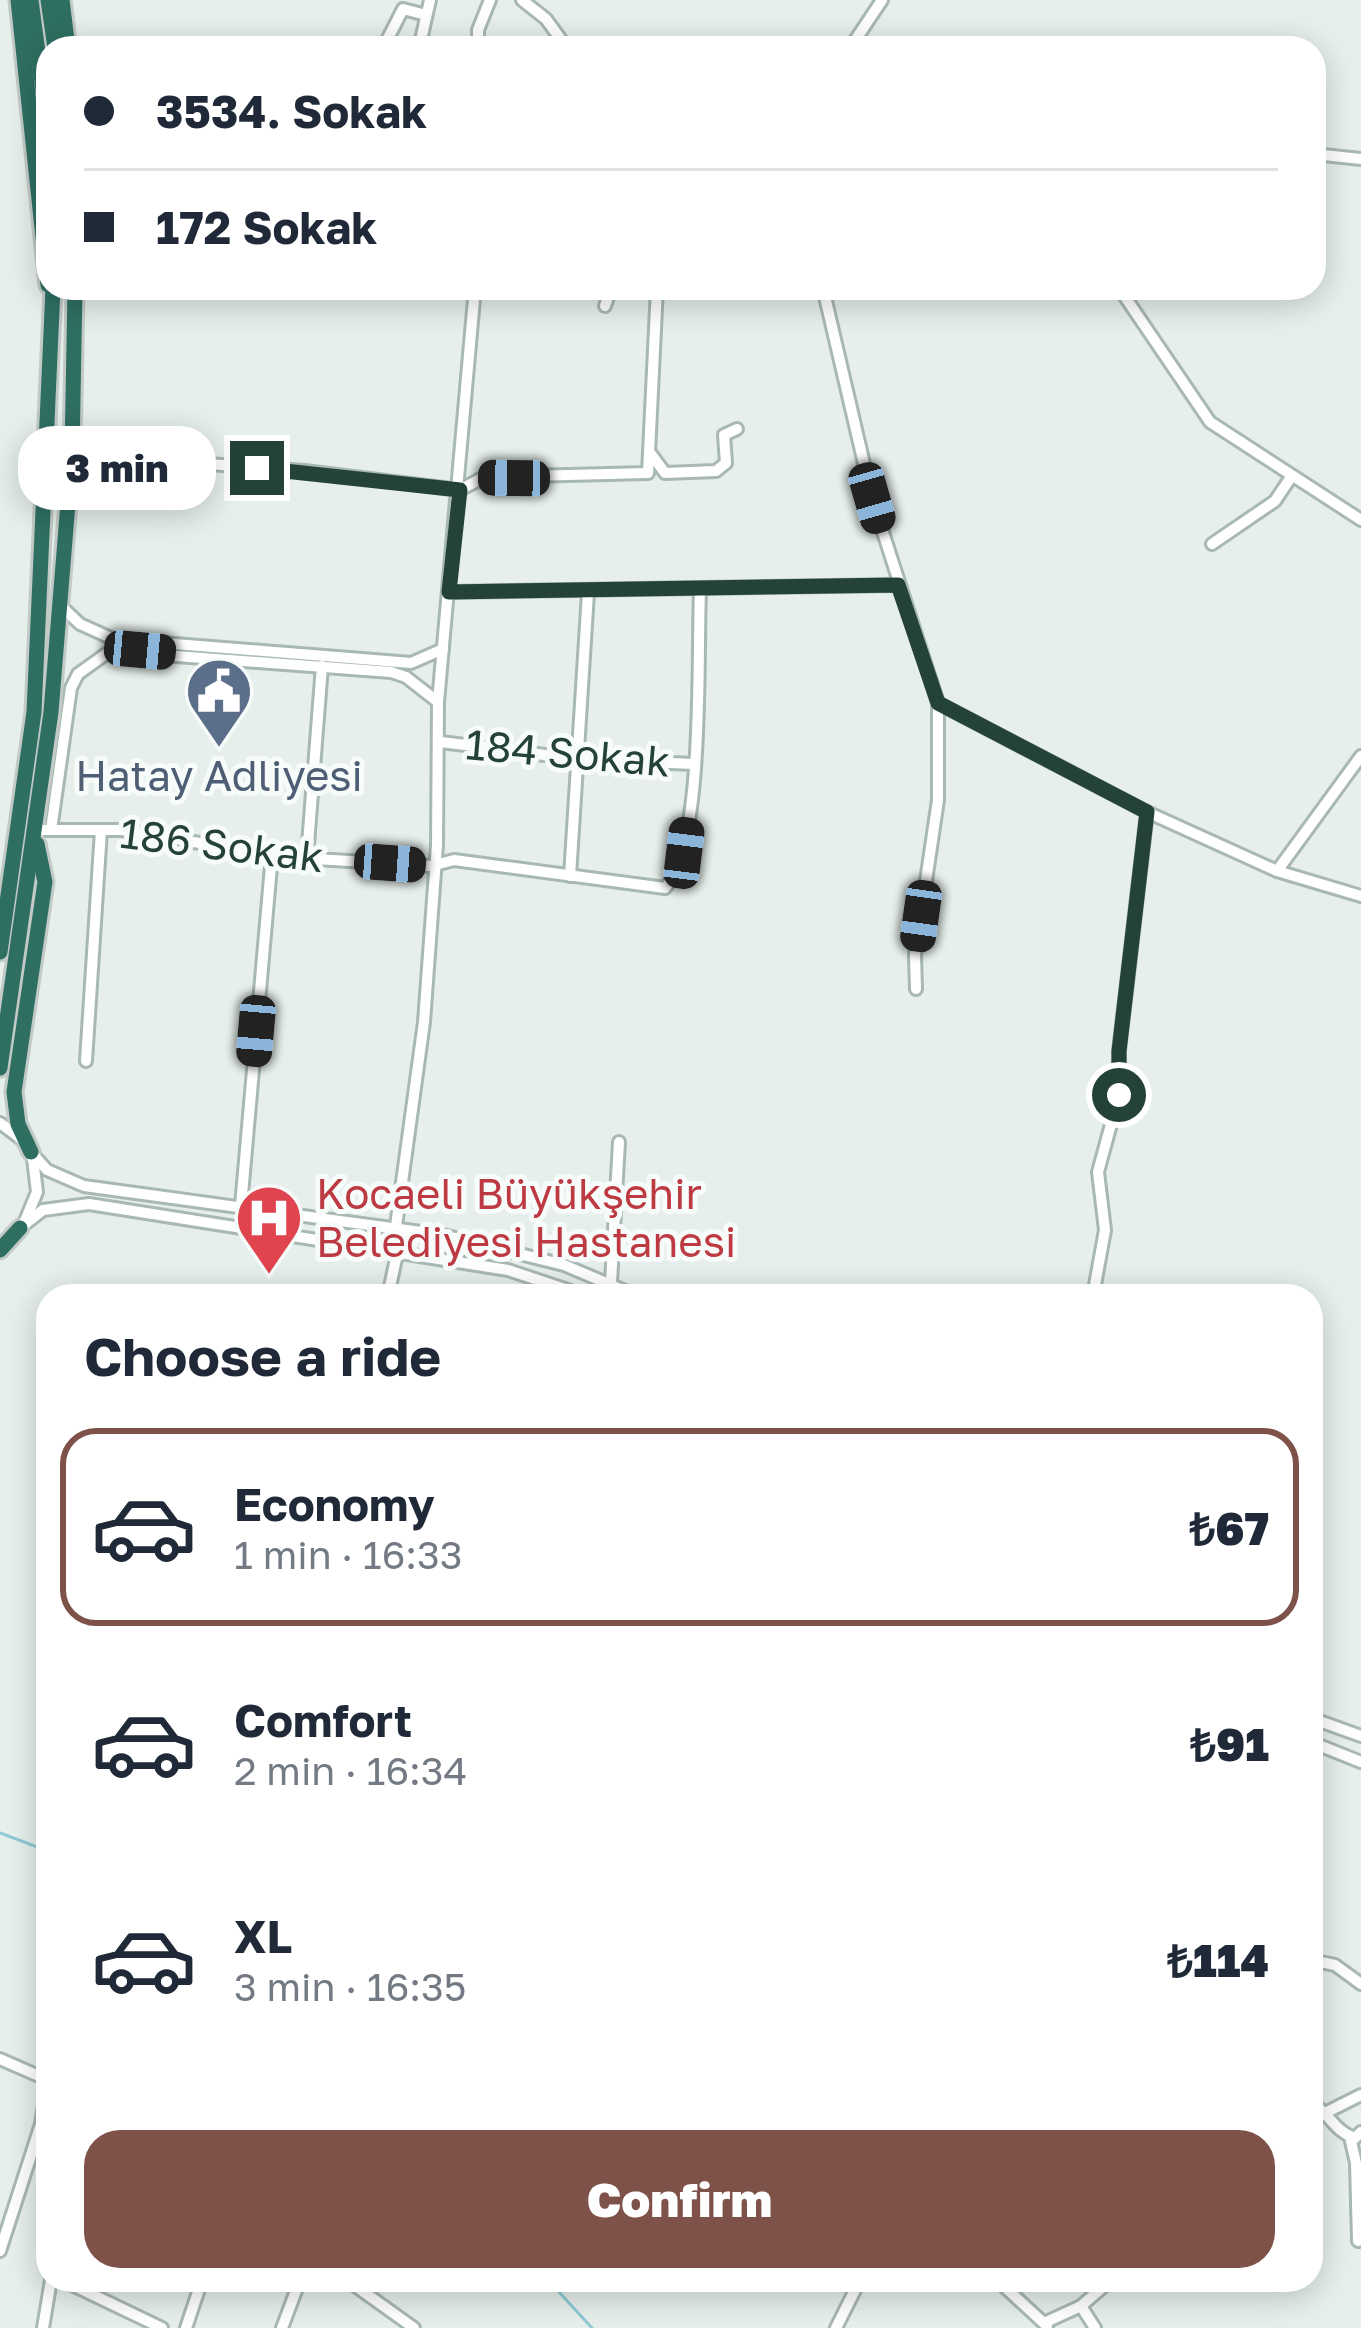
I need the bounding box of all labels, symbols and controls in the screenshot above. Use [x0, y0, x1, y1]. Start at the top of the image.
text: 3534. Sokak [156, 84, 427, 138]
text: 172 Sokak [156, 200, 377, 254]
callout: 3 min [17, 426, 215, 510]
route end [230, 441, 284, 495]
text: 3 min [65, 444, 169, 491]
car [845, 458, 899, 538]
car [478, 459, 550, 497]
car [103, 629, 177, 671]
public building icon: Hatay Adliyesi [184, 656, 254, 750]
street label: 184 Sokak [464, 718, 672, 786]
place label: Hatay Adliyesi [75, 750, 363, 800]
street label: 186 Sokak [117, 807, 327, 881]
car [662, 815, 706, 891]
car [353, 843, 427, 883]
car [898, 878, 944, 954]
car [235, 994, 277, 1068]
route start [1092, 1068, 1146, 1122]
place label: Kocaeli Büyükşehir Belediyesi Hastanesi [316, 1168, 736, 1266]
hospital icon: Kocaeli Büyükşehir Belediyesi Hastanesi [234, 1183, 304, 1277]
text: Choose a ride [84, 1323, 441, 1388]
icon: car [90, 1473, 198, 1581]
text: Economy [234, 1477, 435, 1531]
text: ₺67 [1189, 1501, 1269, 1555]
text: 1 min · 16:33 [234, 1531, 463, 1578]
icon: car [90, 1689, 198, 1797]
text: Comfort [234, 1693, 412, 1747]
text: ₺91 [1190, 1717, 1269, 1771]
text: 2 min · 16:34 [234, 1747, 467, 1794]
icon: car [90, 1905, 198, 2013]
text: XL [234, 1909, 292, 1963]
text: ₺114 [1167, 1933, 1269, 1987]
text: 3 min · 16:35 [234, 1963, 466, 2010]
button: Confirm [84, 2130, 1275, 2268]

